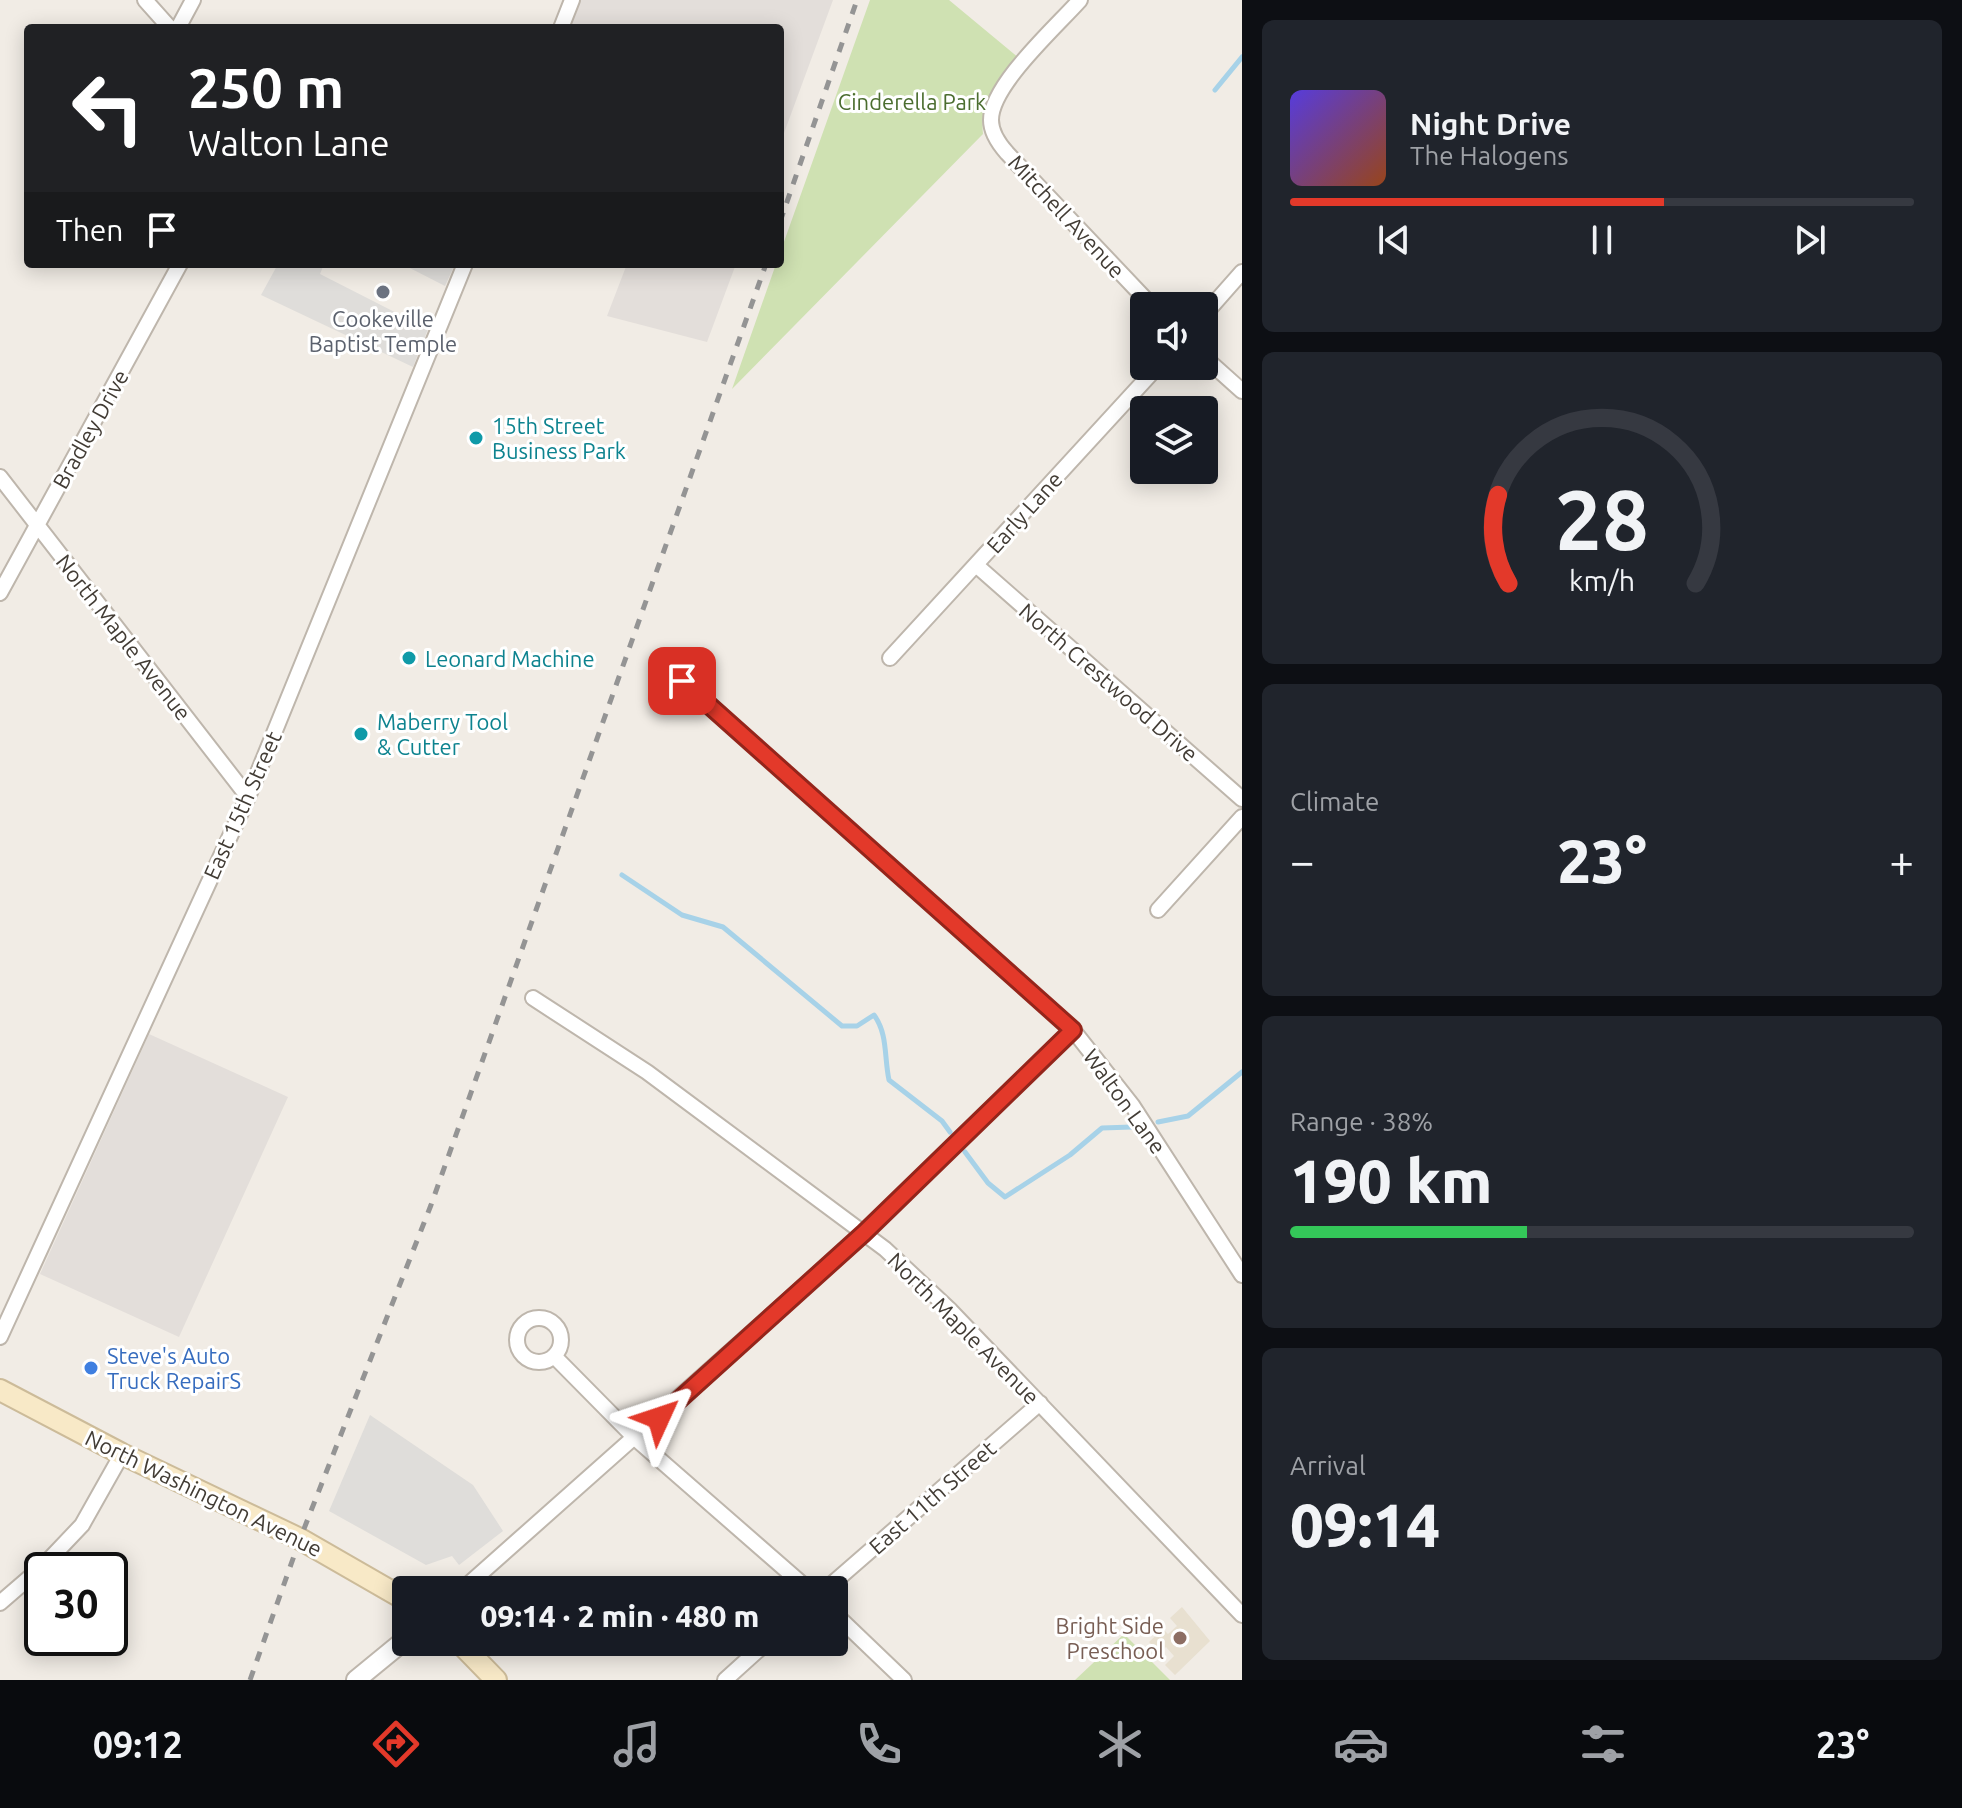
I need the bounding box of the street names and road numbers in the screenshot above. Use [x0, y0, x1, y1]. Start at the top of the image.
street label: Mitchell Avenue [1004, 149, 1130, 283]
street label: Bradley Drive [47, 365, 133, 493]
street label: Early Lane [981, 466, 1067, 558]
street label: North Maple Avenue [51, 549, 197, 725]
street label: North Crestwood Drive [1015, 598, 1203, 766]
street label: East 15th Street [198, 727, 286, 883]
street label: Walton Lane [1079, 1044, 1171, 1158]
street label: North Maple Avenue [883, 1247, 1045, 1409]
street label: North Washington Avenue [82, 1425, 326, 1561]
street label: East 11th Street [864, 1435, 1001, 1559]

